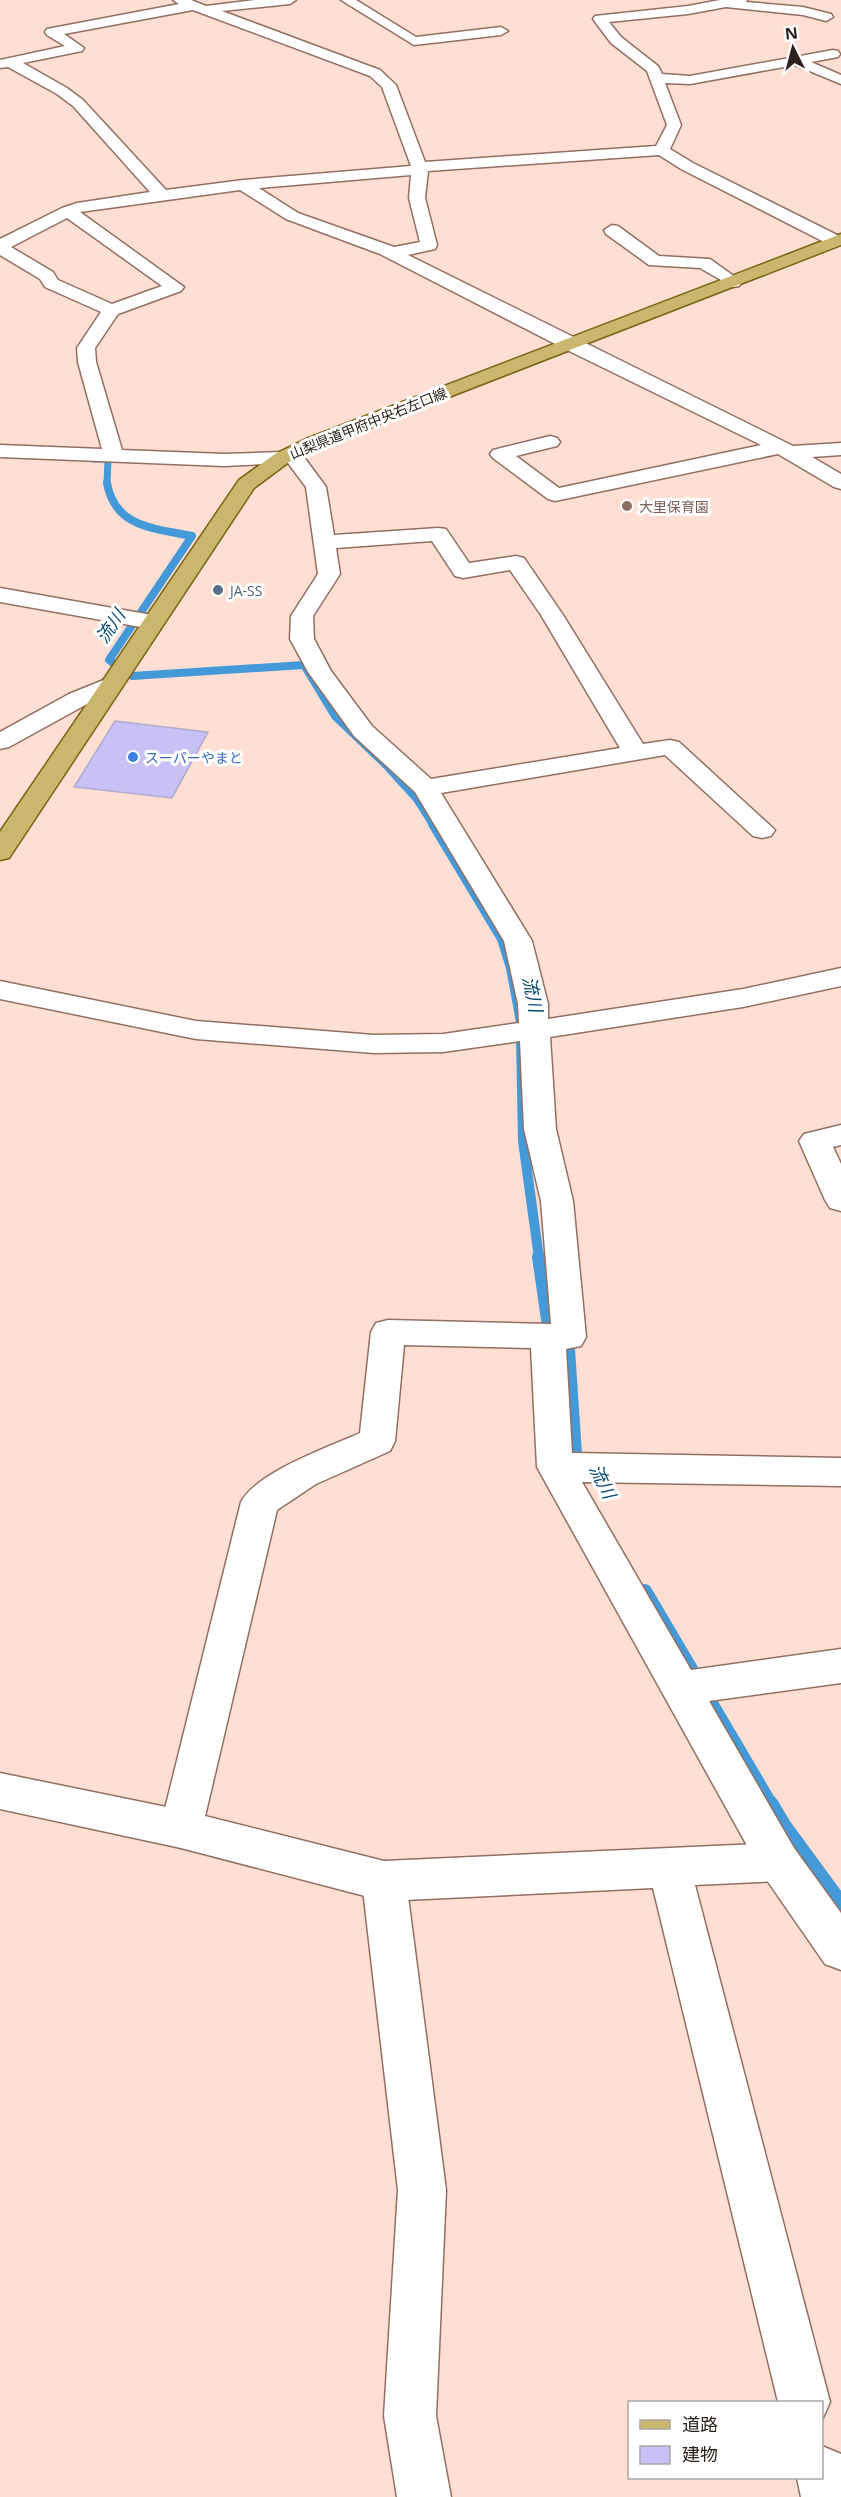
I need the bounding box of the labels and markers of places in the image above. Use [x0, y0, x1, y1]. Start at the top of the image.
place label: 大里保育園 [639, 497, 709, 516]
marker: 大里保育園 [620, 499, 634, 513]
place label: JA-SS [228, 581, 262, 600]
marker: JA-SS [211, 583, 225, 597]
place label: スーパーやまと [145, 748, 243, 767]
marker: スーパーやまと [126, 750, 140, 764]

